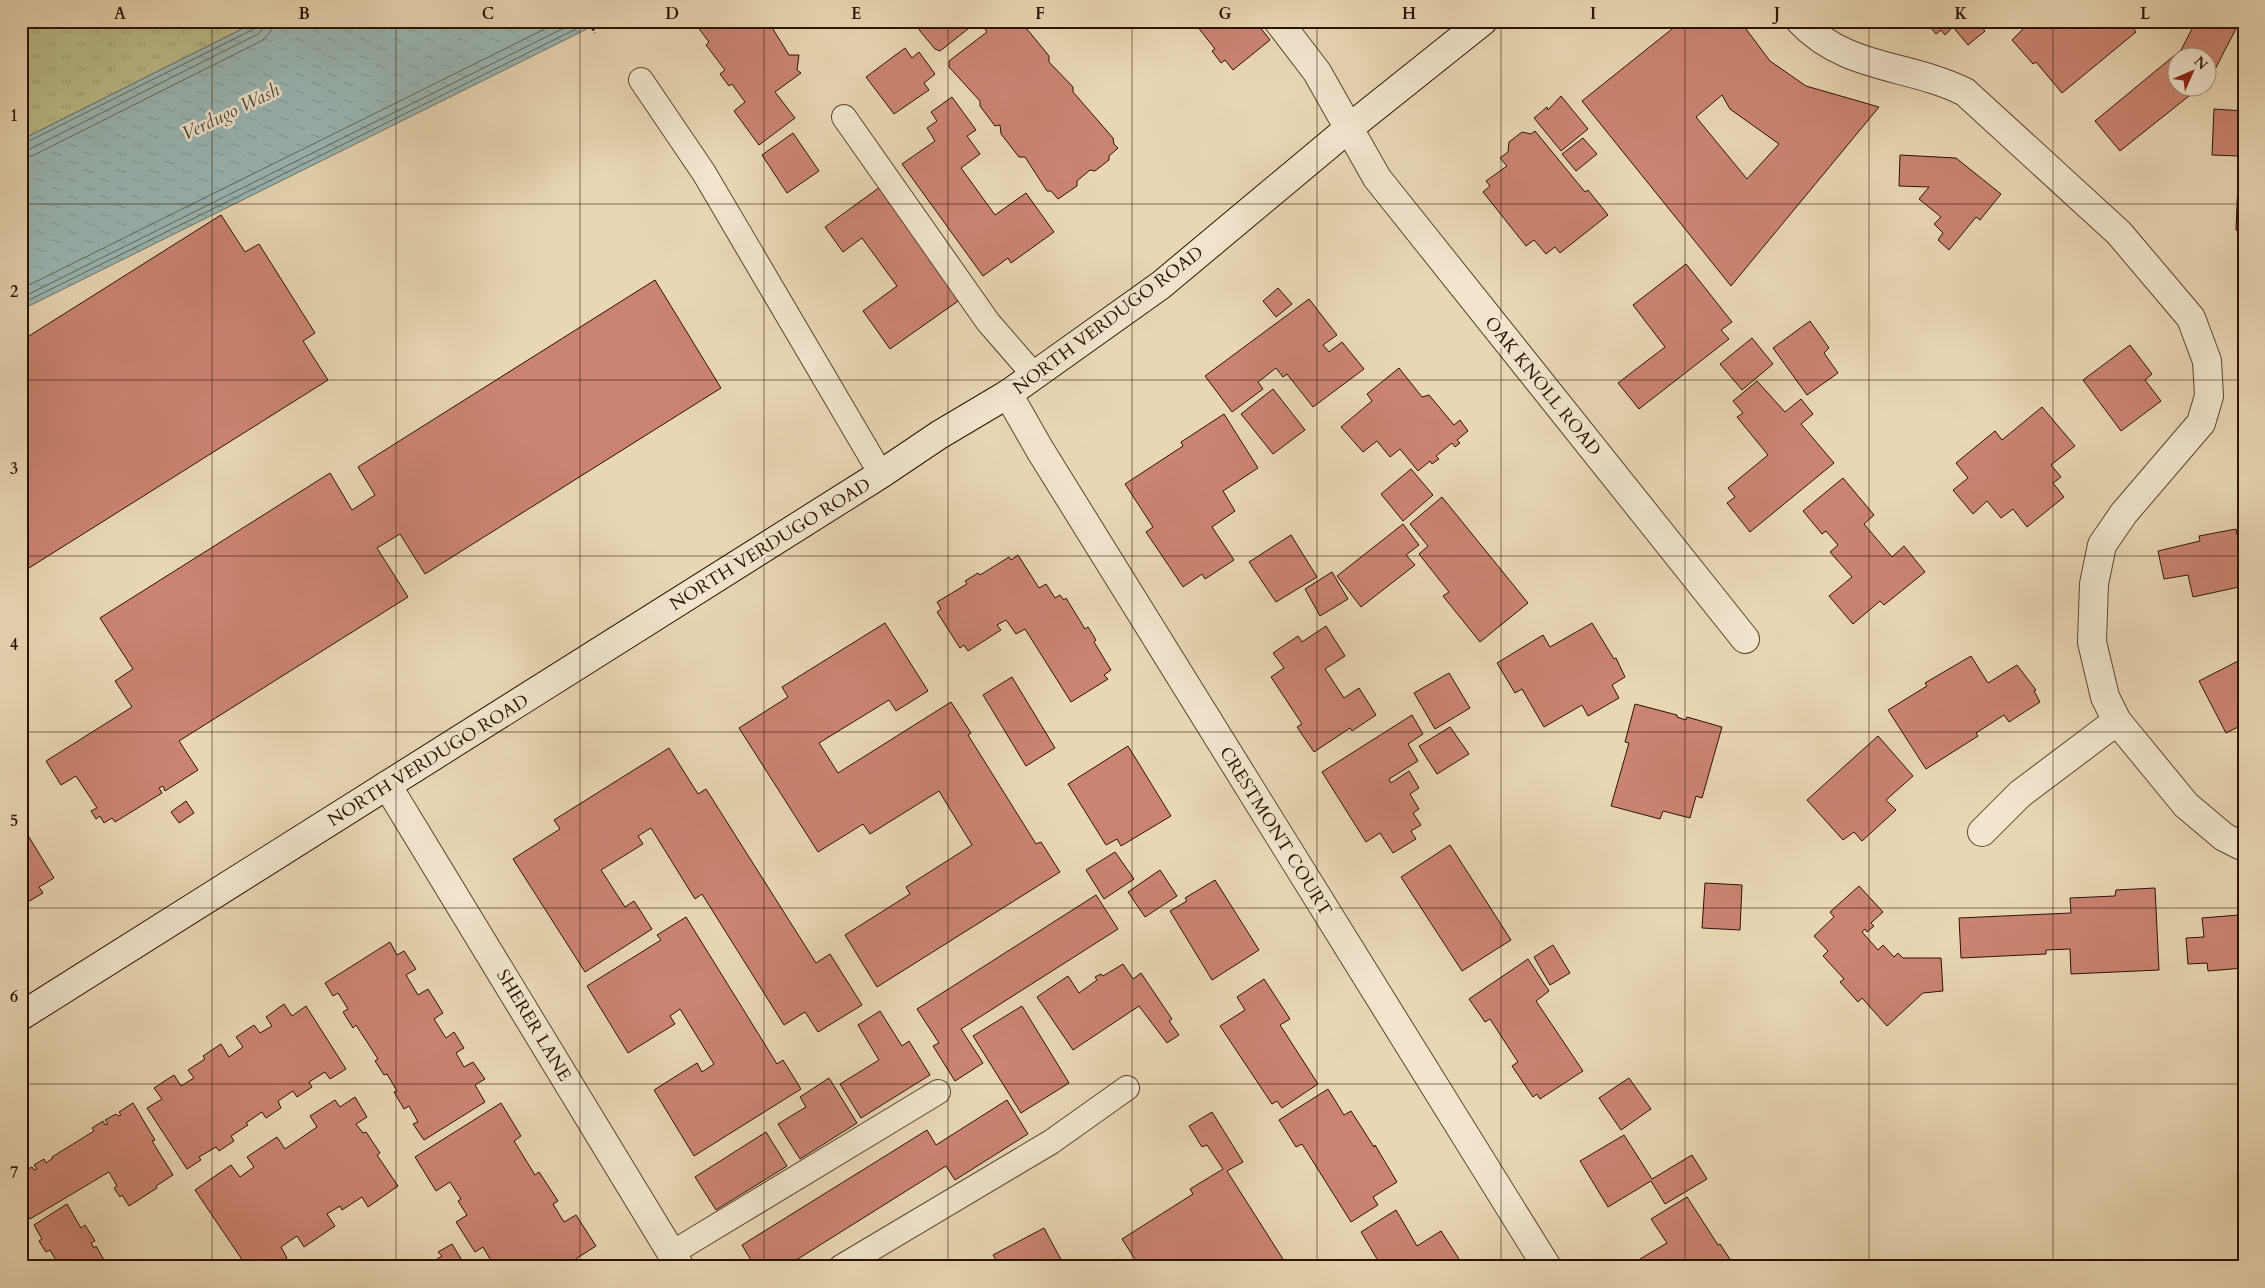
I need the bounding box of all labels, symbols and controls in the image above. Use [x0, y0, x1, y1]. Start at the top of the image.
text: A [114, 3, 126, 25]
text: B [298, 3, 310, 25]
text: C [482, 3, 494, 25]
text: D [665, 3, 679, 25]
text: E [851, 3, 861, 25]
text: F [1035, 3, 1045, 25]
text: G [1218, 3, 1232, 25]
text: H [1402, 3, 1416, 25]
text: I [1590, 3, 1596, 25]
text: J [1772, 3, 1780, 25]
text: K [1955, 3, 1968, 25]
text: L [2140, 3, 2151, 25]
north arrow [2168, 48, 2218, 98]
text: N [2190, 52, 2212, 74]
water label: Verdugo Wash [177, 77, 284, 147]
text: 1 [10, 105, 18, 127]
street label: NORTH VERDUGO ROAD [1008, 240, 1209, 400]
text: 2 [10, 281, 18, 303]
street label: OAK KNOLL ROAD [1478, 311, 1607, 461]
text: 3 [10, 458, 18, 480]
street label: NORTH VERDUGO ROAD [665, 472, 876, 617]
text: 4 [10, 634, 18, 656]
street label: NORTH VERDUGO ROAD [323, 688, 534, 833]
street label: CRESTMONT COURT [1213, 742, 1338, 921]
text: 5 [10, 810, 18, 832]
street label: SHERER LANE [490, 965, 577, 1086]
text: 6 [10, 986, 18, 1008]
text: 7 [10, 1162, 18, 1184]

